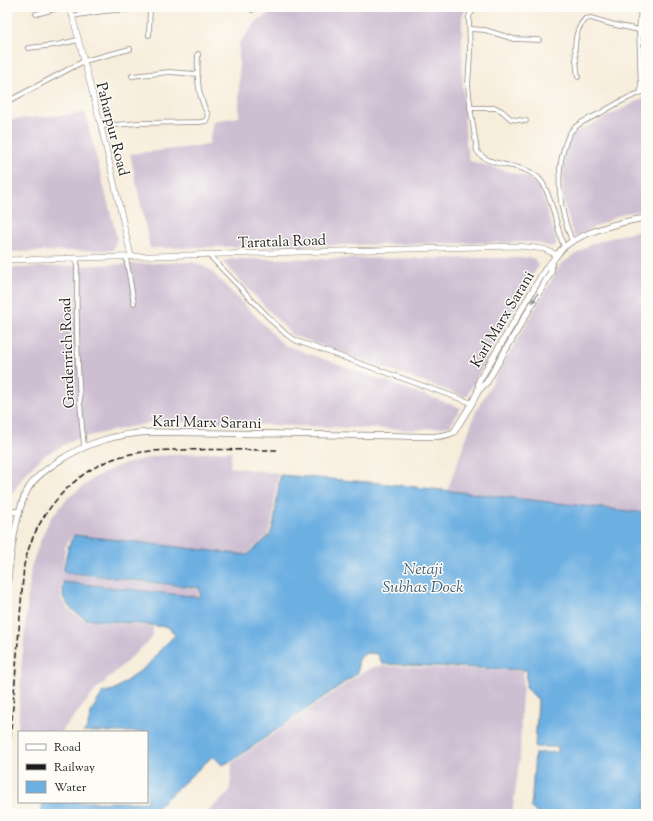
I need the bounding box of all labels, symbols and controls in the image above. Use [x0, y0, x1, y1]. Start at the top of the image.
street label: Paharpur Road [90, 80, 133, 179]
street label: Taratala Road [238, 230, 327, 255]
street label: Karl Marx Sarani [466, 268, 540, 372]
one-way arrow [532, 292, 539, 304]
street label: Gardenrich Road [56, 297, 81, 409]
street label: Karl Marx Sarani [152, 412, 262, 435]
water label: Netaji Subhas Dock [383, 559, 463, 600]
legend [18, 731, 148, 803]
text: Road [54, 739, 81, 757]
text: Railway [54, 759, 95, 777]
text: Water [54, 779, 87, 797]

